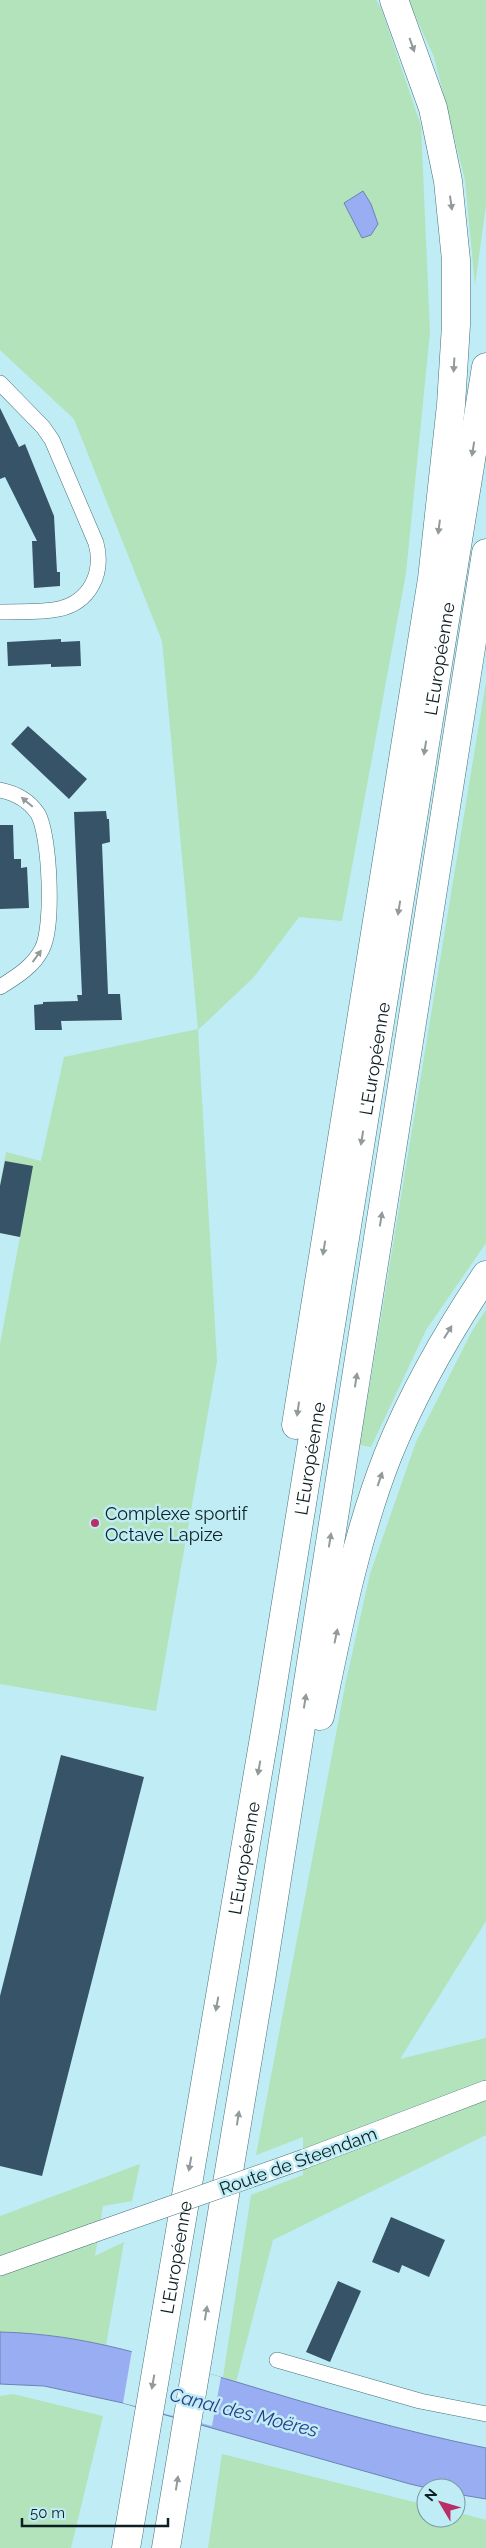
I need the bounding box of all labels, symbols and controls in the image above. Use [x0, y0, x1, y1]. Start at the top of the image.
one-way arrow [408, 38, 416, 53]
one-way arrow [447, 195, 455, 211]
one-way arrow [449, 357, 457, 373]
one-way arrow [469, 442, 477, 458]
one-way arrow [435, 519, 443, 535]
street label: L'Européenne [419, 600, 458, 717]
one-way arrow [420, 740, 428, 756]
one-way arrow [20, 797, 33, 808]
one-way arrow [394, 901, 402, 917]
one-way arrow [32, 949, 42, 963]
street label: L'Européenne [355, 1000, 394, 1117]
one-way arrow [357, 1130, 365, 1146]
one-way arrow [377, 1211, 385, 1227]
one-way arrow [320, 1241, 328, 1257]
one-way arrow [444, 1326, 453, 1339]
one-way arrow [352, 1372, 360, 1388]
street label: L'Européenne [290, 1400, 329, 1516]
one-way arrow [294, 1401, 302, 1417]
one-way arrow [377, 1472, 384, 1487]
place label: Complexe sportif Octave Lapize [105, 1503, 248, 1545]
marker: Complexe sportif Octave Lapize [89, 1517, 101, 1529]
one-way arrow [327, 1532, 335, 1548]
one-way arrow [333, 1627, 341, 1643]
one-way arrow [301, 1693, 309, 1709]
one-way arrow [254, 1760, 262, 1776]
street label: L'Européenne [224, 1799, 264, 1916]
one-way arrow [213, 1996, 221, 2012]
one-way arrow [235, 2109, 243, 2125]
street label: Route de Steendam [216, 2123, 380, 2199]
one-way arrow [185, 2156, 193, 2172]
street label: L'Européenne [156, 2199, 196, 2315]
one-way arrow [203, 2304, 211, 2320]
one-way arrow [149, 2374, 157, 2390]
water label: Canal des Moëres [167, 2383, 321, 2441]
one-way arrow [174, 2474, 182, 2490]
north arrow [416, 2478, 466, 2528]
text: N [421, 2486, 440, 2504]
scale bar [22, 2496, 169, 2528]
text: 50 m [30, 2504, 65, 2522]

